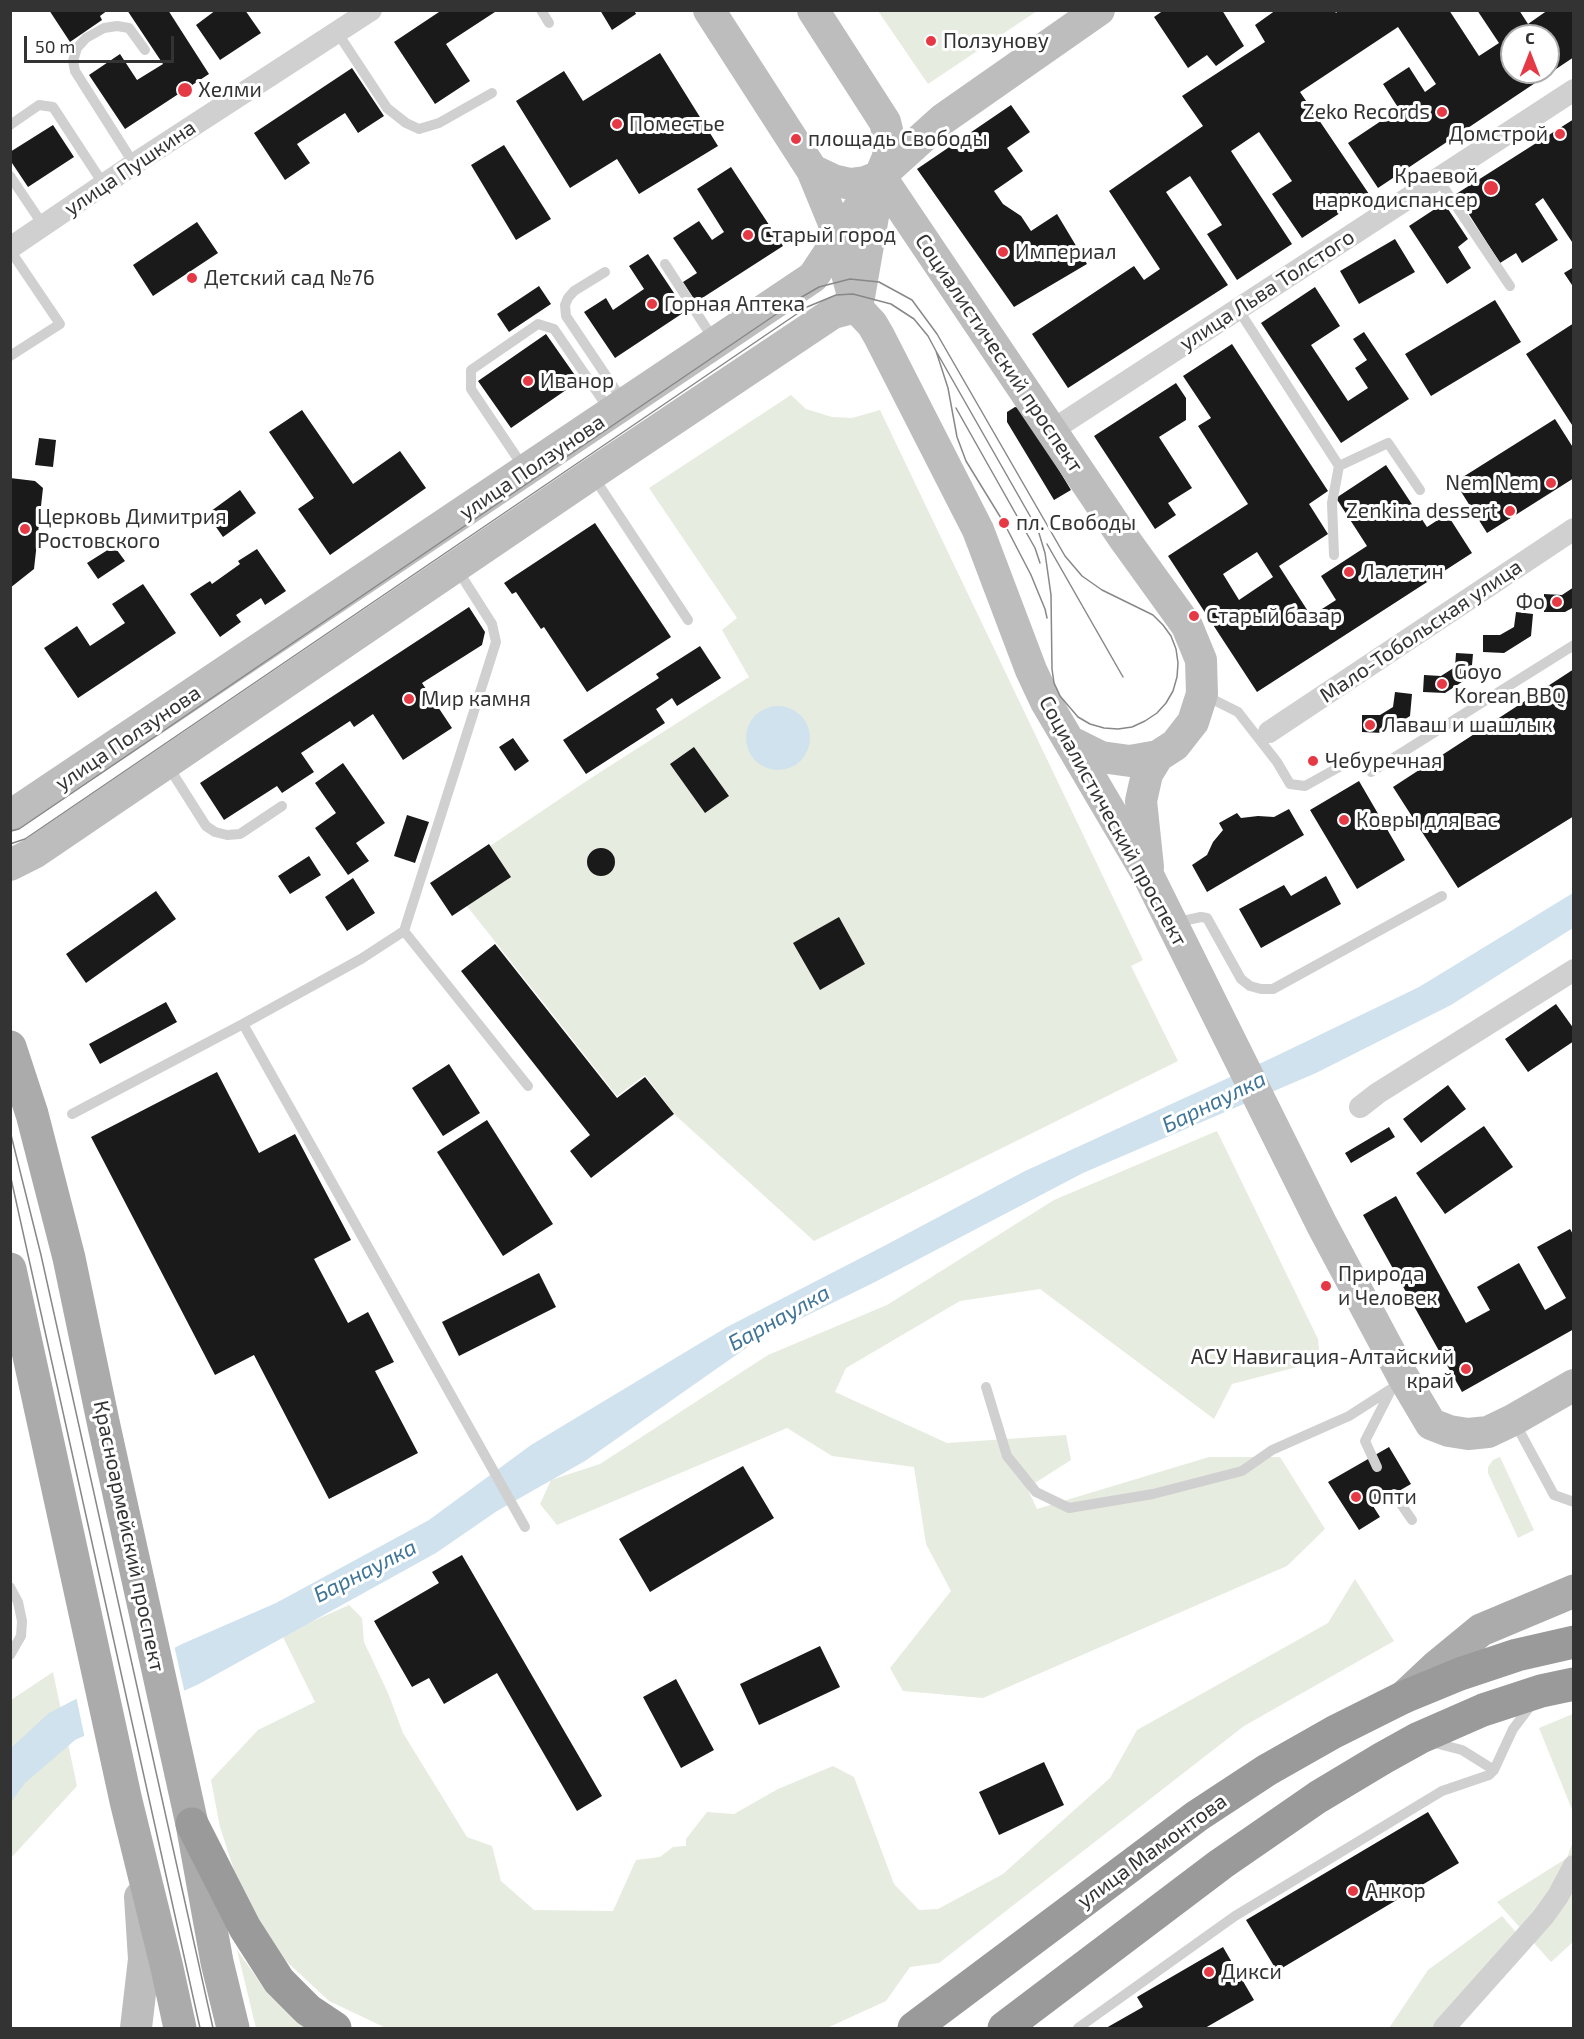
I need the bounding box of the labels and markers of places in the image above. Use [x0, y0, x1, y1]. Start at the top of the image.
place label: Ползунову [943, 28, 1049, 54]
marker: Ползунову [924, 34, 938, 48]
place label: Хелми [198, 77, 262, 103]
marker: Хелми [176, 81, 194, 99]
place label: Zeko Records [1303, 99, 1430, 125]
marker: Zeko Records [1435, 105, 1449, 119]
place label: Поместье [629, 111, 725, 137]
marker: Поместье [610, 117, 624, 131]
place label: Домстрой [1449, 121, 1548, 147]
place label: площадь Свободы [808, 126, 988, 152]
marker: Домстрой [1553, 127, 1567, 141]
marker: площадь Свободы [789, 132, 803, 146]
place label: Краевой наркодиспансер [1314, 163, 1478, 213]
marker: Краевой наркодиспансер [1482, 179, 1500, 197]
place label: Старый город [760, 222, 896, 248]
marker: Старый город [741, 228, 755, 242]
place label: Империал [1015, 239, 1117, 265]
marker: Империал [996, 245, 1010, 259]
place label: Детский сад №76 [204, 265, 375, 291]
marker: Детский сад №76 [185, 271, 199, 285]
place label: Горная Аптека [664, 291, 805, 317]
marker: Горная Аптека [645, 297, 659, 311]
place label: Иванор [540, 368, 614, 394]
marker: Иванор [521, 374, 535, 388]
place label: Nem Nem [1445, 470, 1539, 496]
marker: Nem Nem [1544, 476, 1558, 490]
place label: Zenkina dessert [1346, 498, 1498, 524]
place label: Церковь Димитрия Ростовского [37, 504, 227, 554]
marker: Zenkina dessert [1503, 504, 1517, 518]
place label: пл. Свободы [1016, 510, 1136, 536]
marker: пл. Свободы [997, 516, 1011, 530]
marker: Церковь Димитрия Ростовского [18, 522, 32, 536]
place label: Лалетин [1361, 559, 1444, 585]
marker: Лалетин [1342, 565, 1356, 579]
place label: Фо [1516, 589, 1545, 615]
marker: Фо [1550, 595, 1564, 609]
place label: Старый базар [1206, 603, 1342, 629]
marker: Старый базар [1187, 609, 1201, 623]
place label: Goyo Korean BBQ [1454, 659, 1566, 709]
marker: Goyo Korean BBQ [1435, 677, 1449, 691]
place label: Мир камня [421, 686, 531, 712]
marker: Мир камня [402, 692, 416, 706]
place label: Лаваш и шашлык [1382, 712, 1553, 738]
marker: Лаваш и шашлык [1363, 718, 1377, 732]
place label: Чебуречная [1325, 748, 1443, 774]
marker: Чебуречная [1306, 754, 1320, 768]
place label: Ковры для вас [1356, 807, 1498, 833]
marker: Ковры для вас [1337, 813, 1351, 827]
place label: Природа и Человек [1338, 1261, 1437, 1311]
marker: Природа и Человек [1319, 1279, 1333, 1293]
place label: АСУ Навигация-Алтайский край [1191, 1344, 1454, 1394]
marker: АСУ Навигация-Алтайский край [1459, 1362, 1473, 1376]
place label: Опти [1368, 1484, 1417, 1510]
marker: Опти [1349, 1490, 1363, 1504]
place label: Анкор [1365, 1878, 1426, 1904]
marker: Анкор [1346, 1884, 1360, 1898]
place label: Дикси [1221, 1959, 1282, 1985]
marker: Дикси [1202, 1965, 1216, 1979]

